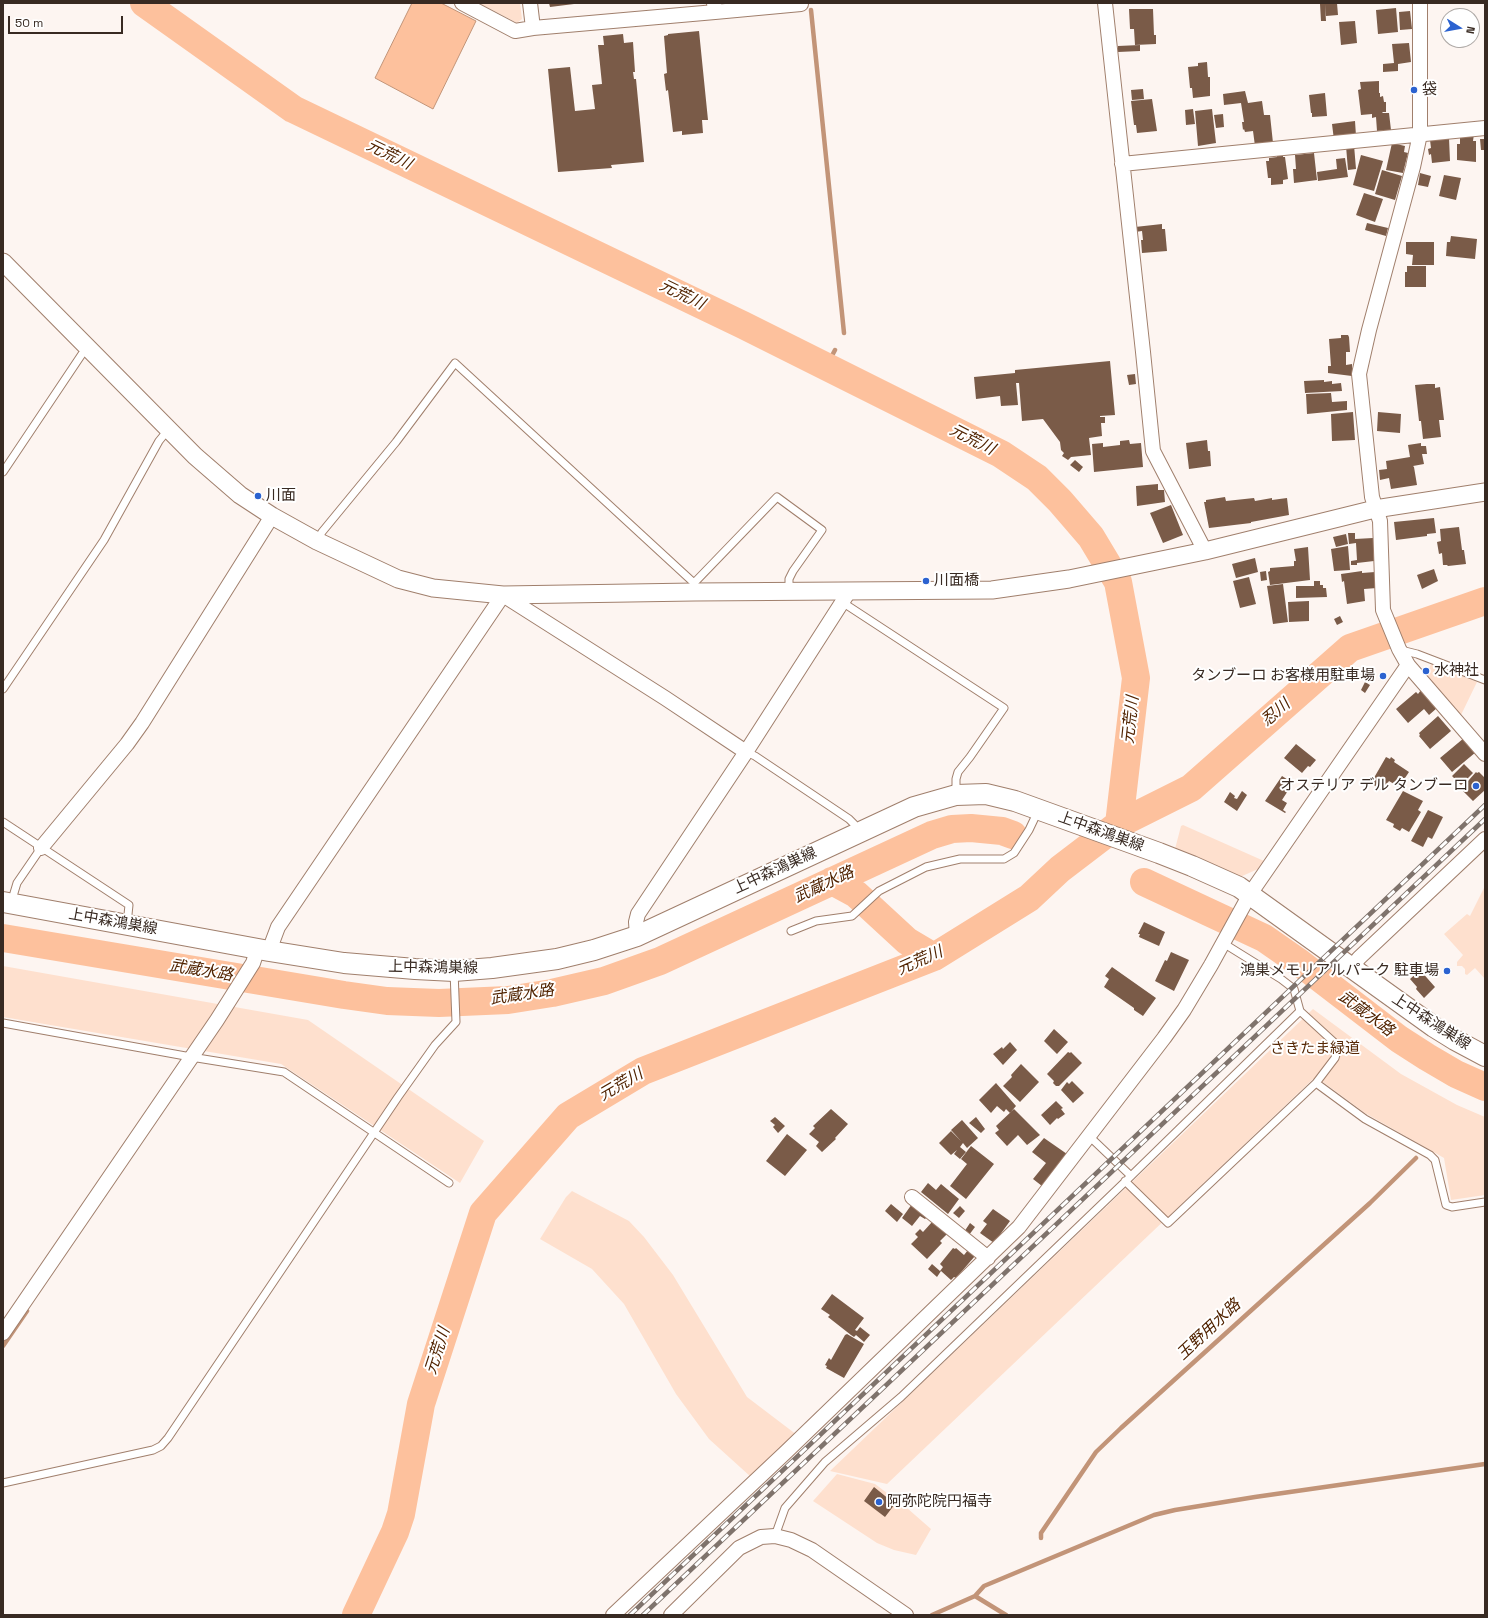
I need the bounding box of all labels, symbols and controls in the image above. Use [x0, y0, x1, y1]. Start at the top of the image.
scale bar [10, 8, 125, 34]
north arrow [1440, 8, 1480, 48]
text: 50 m [15, 15, 43, 31]
text: N [1463, 25, 1478, 35]
place label: 袋 [1422, 81, 1437, 99]
marker: 袋 [1409, 85, 1419, 95]
water label: 元荒川 [363, 136, 415, 174]
water label: 元荒川 [656, 276, 708, 314]
water label: 元荒川 [946, 421, 998, 459]
place label: 川面 [266, 487, 296, 505]
marker: 川面 [253, 491, 263, 501]
place label: 川面橋 [934, 572, 979, 590]
marker: 川面橋 [921, 576, 931, 586]
place label: 水神社 [1434, 662, 1479, 680]
marker: 水神社 [1421, 666, 1431, 676]
place label: タンブーロ お客様用駐車場 [1191, 667, 1375, 685]
marker: タンブーロ お客様用駐車場 [1378, 671, 1388, 681]
water label: 元荒川 [1119, 695, 1143, 745]
water label: 忍川 [1258, 695, 1294, 731]
place label: オステリア デル タンブーロ [1280, 777, 1468, 795]
marker: オステリア デル タンブーロ [1471, 781, 1481, 791]
street label: 上中森鴻巣線 [1056, 808, 1146, 856]
street label: 上中森鴻巣線 [730, 844, 820, 898]
water label: 武蔵水路 [791, 863, 857, 907]
street label: 上中森鴻巣線 [67, 905, 159, 939]
water label: 元荒川 [894, 942, 946, 980]
water label: 武蔵水路 [168, 957, 234, 985]
street label: 上中森鴻巣線 [388, 958, 478, 978]
place label: 鴻巣メモリアルパーク 駐車場 [1240, 962, 1439, 980]
marker: 鴻巣メモリアルパーク 駐車場 [1442, 966, 1452, 976]
water label: 武蔵水路 [489, 981, 555, 1009]
water label: 武蔵水路 [1335, 987, 1397, 1041]
street label: 上中森鴻巣線 [1388, 990, 1474, 1054]
park label: さきたま緑道 [1270, 1040, 1360, 1058]
water label: 元荒川 [595, 1065, 647, 1105]
water label: 玉野用水路 [1173, 1296, 1245, 1364]
water label: 元荒川 [421, 1325, 455, 1377]
place label: 阿弥陀院円福寺 [887, 1493, 992, 1511]
marker: 阿弥陀院円福寺 [874, 1497, 884, 1507]

